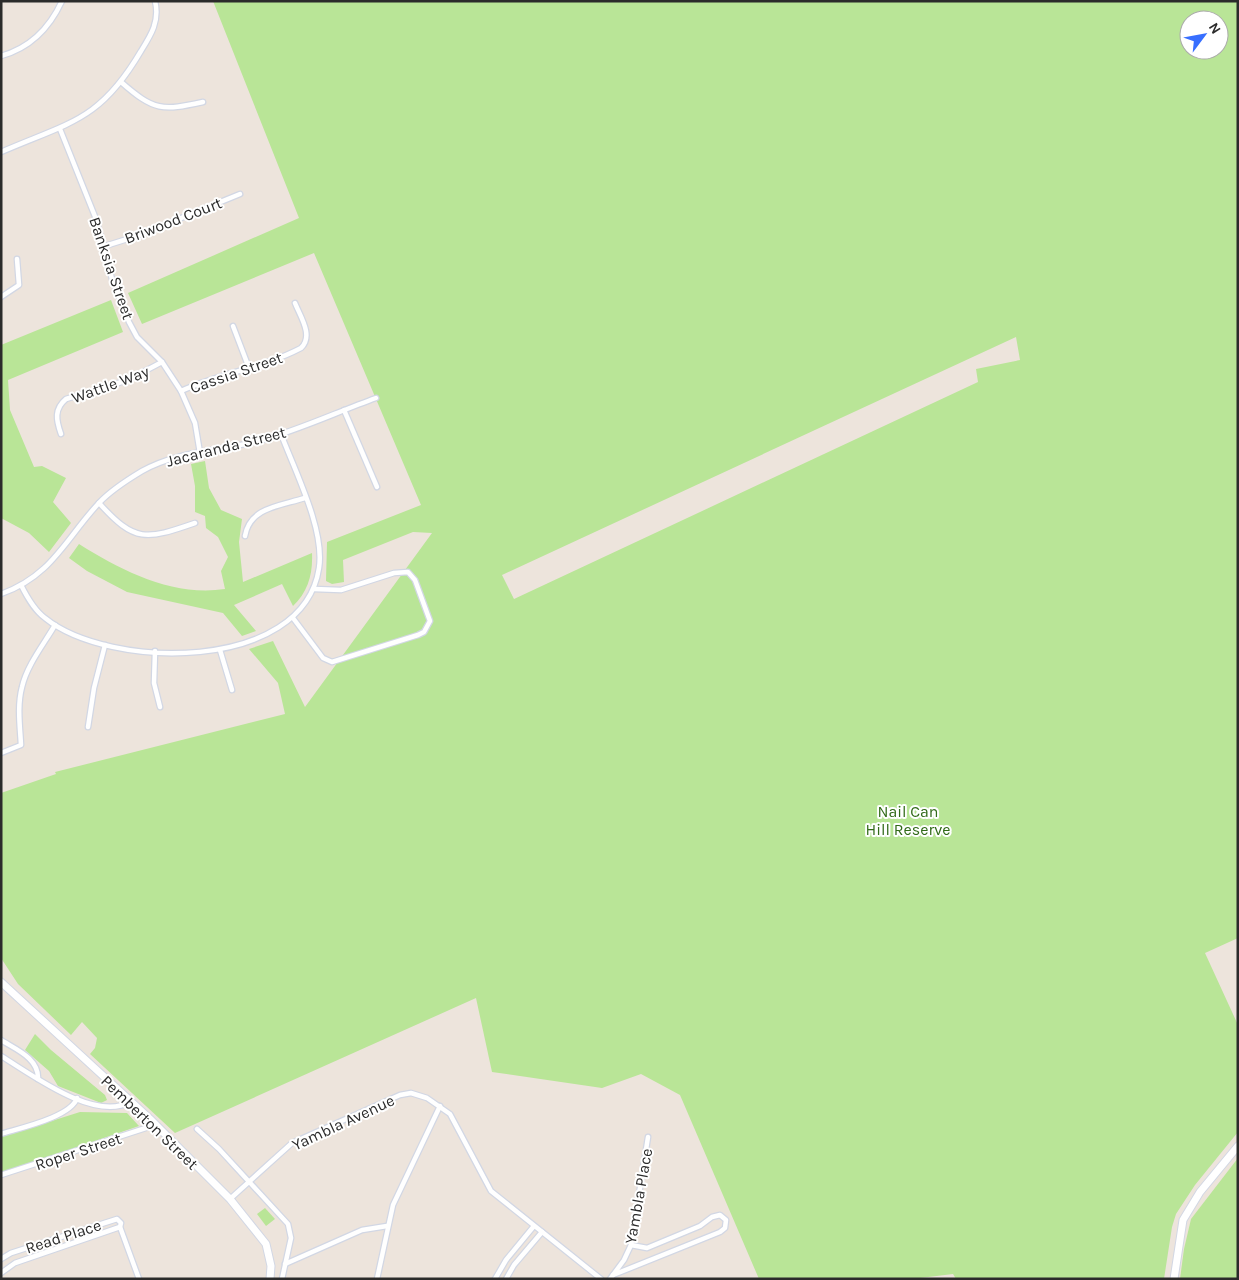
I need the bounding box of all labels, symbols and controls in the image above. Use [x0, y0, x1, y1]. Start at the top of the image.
north arrow [1179, 10, 1229, 60]
text: N [1205, 20, 1224, 37]
street label: Briwood Court [122, 193, 225, 248]
street label: Banksia Street [85, 214, 138, 322]
street label: Cassia Street [187, 348, 285, 397]
street label: Wattle Way [69, 361, 152, 407]
street label: Jacaranda Street [164, 422, 288, 471]
park label: Nail Can Hill Reserve [866, 802, 950, 839]
street label: Pemberton Street [97, 1071, 202, 1174]
street label: Yambla Avenue [289, 1090, 397, 1154]
street label: Roper Street [33, 1129, 124, 1174]
street label: Yambla Place [621, 1147, 656, 1245]
street label: Read Place [23, 1215, 104, 1258]

